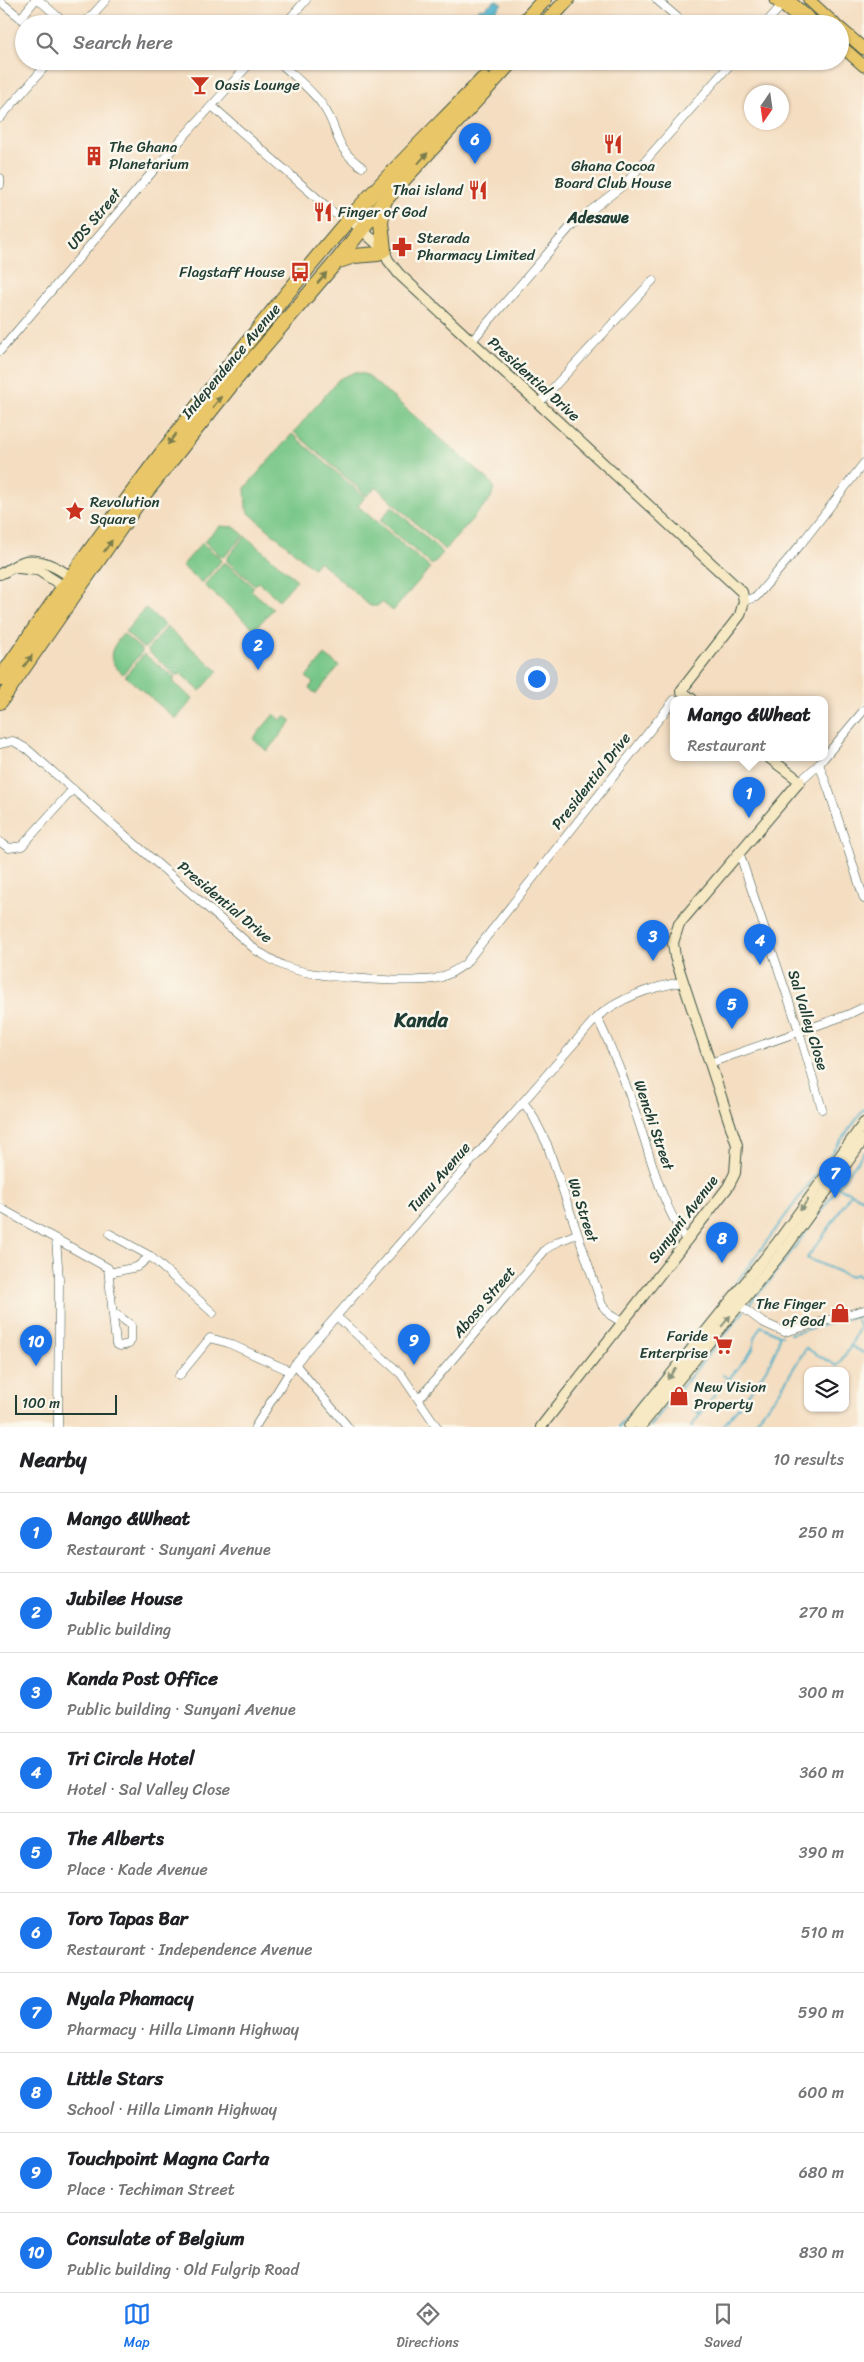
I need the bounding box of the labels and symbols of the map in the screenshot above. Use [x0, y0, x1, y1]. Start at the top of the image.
place label: Oasis Lounge [215, 72, 300, 98]
bar icon: Oasis Lounge [189, 74, 211, 96]
north arrow [744, 85, 789, 130]
pin: 6 [459, 123, 491, 164]
restaurant icon: Ghana Cocoa Board Club House [602, 133, 624, 155]
place label: The Ghana Planetarium [109, 134, 189, 177]
building icon: The Ghana Planetarium [83, 145, 105, 167]
one-way arrow [417, 152, 429, 164]
place label: Ghana Cocoa Board Club House [555, 153, 671, 196]
place label: Thai island [392, 177, 464, 203]
restaurant icon: Thai island [467, 179, 489, 201]
street label: UDS Street [60, 181, 128, 256]
place label: Finger of God [338, 199, 428, 225]
restaurant icon: Finger of God [312, 201, 334, 223]
district label: Adesawe [566, 203, 629, 232]
place label: Sterada Pharmacy Limited [417, 225, 536, 268]
pharmacy icon: Sterada Pharmacy Limited [391, 236, 413, 258]
place label: Flagstaff House [179, 259, 285, 285]
bus stop icon: Flagstaff House [289, 261, 311, 283]
one-way arrow [316, 272, 327, 284]
street label: Independence Avenue [174, 297, 287, 425]
street label: Presidential Drive [482, 330, 587, 428]
one-way arrow [212, 396, 223, 409]
one-way arrow [167, 432, 177, 446]
place label: Revolution Square [90, 489, 160, 532]
place icon: Revolution Square [64, 500, 86, 522]
one-way arrow [103, 539, 113, 552]
pin: 2 [242, 629, 274, 670]
one-way arrow [23, 655, 33, 668]
your location [524, 666, 550, 692]
street label: Presidential Drive [545, 726, 638, 835]
pin: 1 [733, 777, 765, 818]
street label: Presidential Drive [172, 854, 279, 950]
pin: 3 [637, 920, 669, 961]
pin: 4 [744, 924, 776, 965]
street label: Sal Valley Close [780, 966, 836, 1074]
pin: 5 [716, 988, 748, 1029]
district label: Kanda [393, 1003, 449, 1038]
street label: Wenchi Street [626, 1076, 682, 1175]
street label: Tumu Avenue [401, 1136, 477, 1218]
pin: 7 [819, 1157, 851, 1198]
street label: Sunyani Avenue [641, 1169, 725, 1269]
street label: Wa Street [560, 1175, 606, 1246]
one-way arrow [800, 1198, 810, 1211]
pin: 8 [706, 1222, 738, 1263]
street label: Aboso Street [445, 1260, 522, 1345]
place label: The Finger of God [756, 1291, 826, 1334]
shop icon: The Finger of God [829, 1302, 851, 1324]
one-way arrow [721, 1315, 732, 1328]
place label: Faride Enterprise [640, 1323, 708, 1366]
pin: 9 [398, 1324, 430, 1365]
pin: 10 [20, 1325, 52, 1366]
supermarket icon: Faride Enterprise [712, 1334, 734, 1356]
one-way arrow [666, 1367, 677, 1380]
place label: New Vision Property [694, 1374, 766, 1417]
shop icon: New Vision Property [668, 1385, 690, 1407]
scale bar [15, 1392, 118, 1415]

